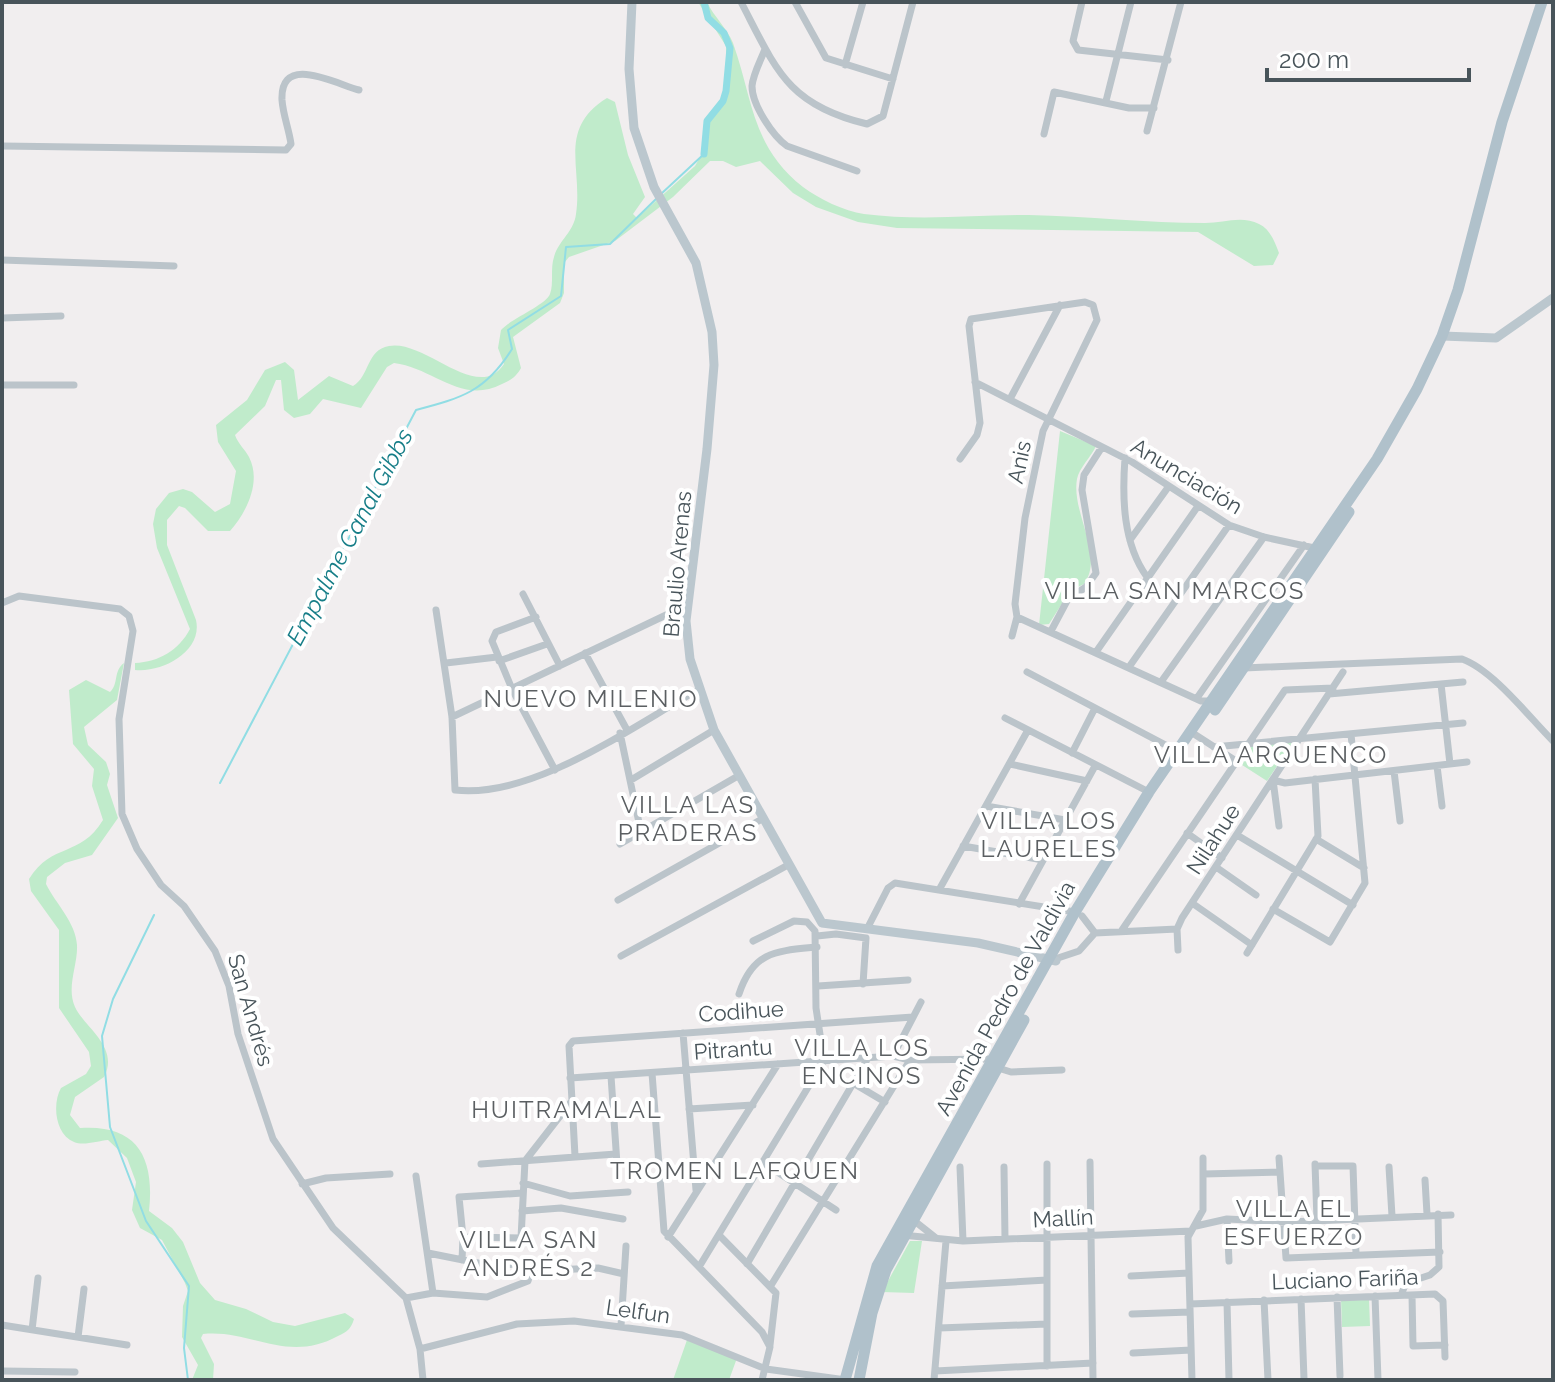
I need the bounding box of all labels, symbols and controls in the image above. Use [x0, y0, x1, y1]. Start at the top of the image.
scale bar [1267, 32, 1469, 82]
text: 200 m [1279, 45, 1349, 74]
water label: Empalme Canal Gibbs [280, 424, 419, 650]
street label: Anunciación [1127, 433, 1247, 519]
street label: Anis [1002, 438, 1036, 486]
street label: Braulio Arenas [658, 490, 696, 638]
district label: VILLA SAN MARCOS [1045, 576, 1305, 605]
district label: NUEVO MILENIO [483, 684, 699, 713]
district label: VILLA ARQUENCO [1154, 740, 1388, 769]
district label: VILLA LAS PRADERAS [618, 790, 758, 847]
street label: Nilahue [1181, 799, 1245, 879]
district label: VILLA LOS LAURELES [981, 806, 1117, 863]
street label: Avenida Pedro de Valdivia [930, 876, 1080, 1120]
street label: San Andrés [223, 951, 279, 1069]
street label: Codihue [697, 995, 785, 1027]
street label: Pitrantu [693, 1033, 773, 1065]
district label: VILLA LOS ENCINOS [794, 1033, 930, 1090]
district label: HUITRAMALAL [471, 1095, 663, 1124]
district label: TROMEN LAFQUEN [610, 1156, 860, 1185]
district label: VILLA EL ESFUERZO [1224, 1194, 1364, 1251]
street label: Mallín [1032, 1203, 1094, 1233]
district label: VILLA SAN ANDRÉS 2 [460, 1225, 598, 1282]
street label: Luciano Fariña [1271, 1263, 1419, 1295]
street label: Lelfun [604, 1294, 672, 1328]

